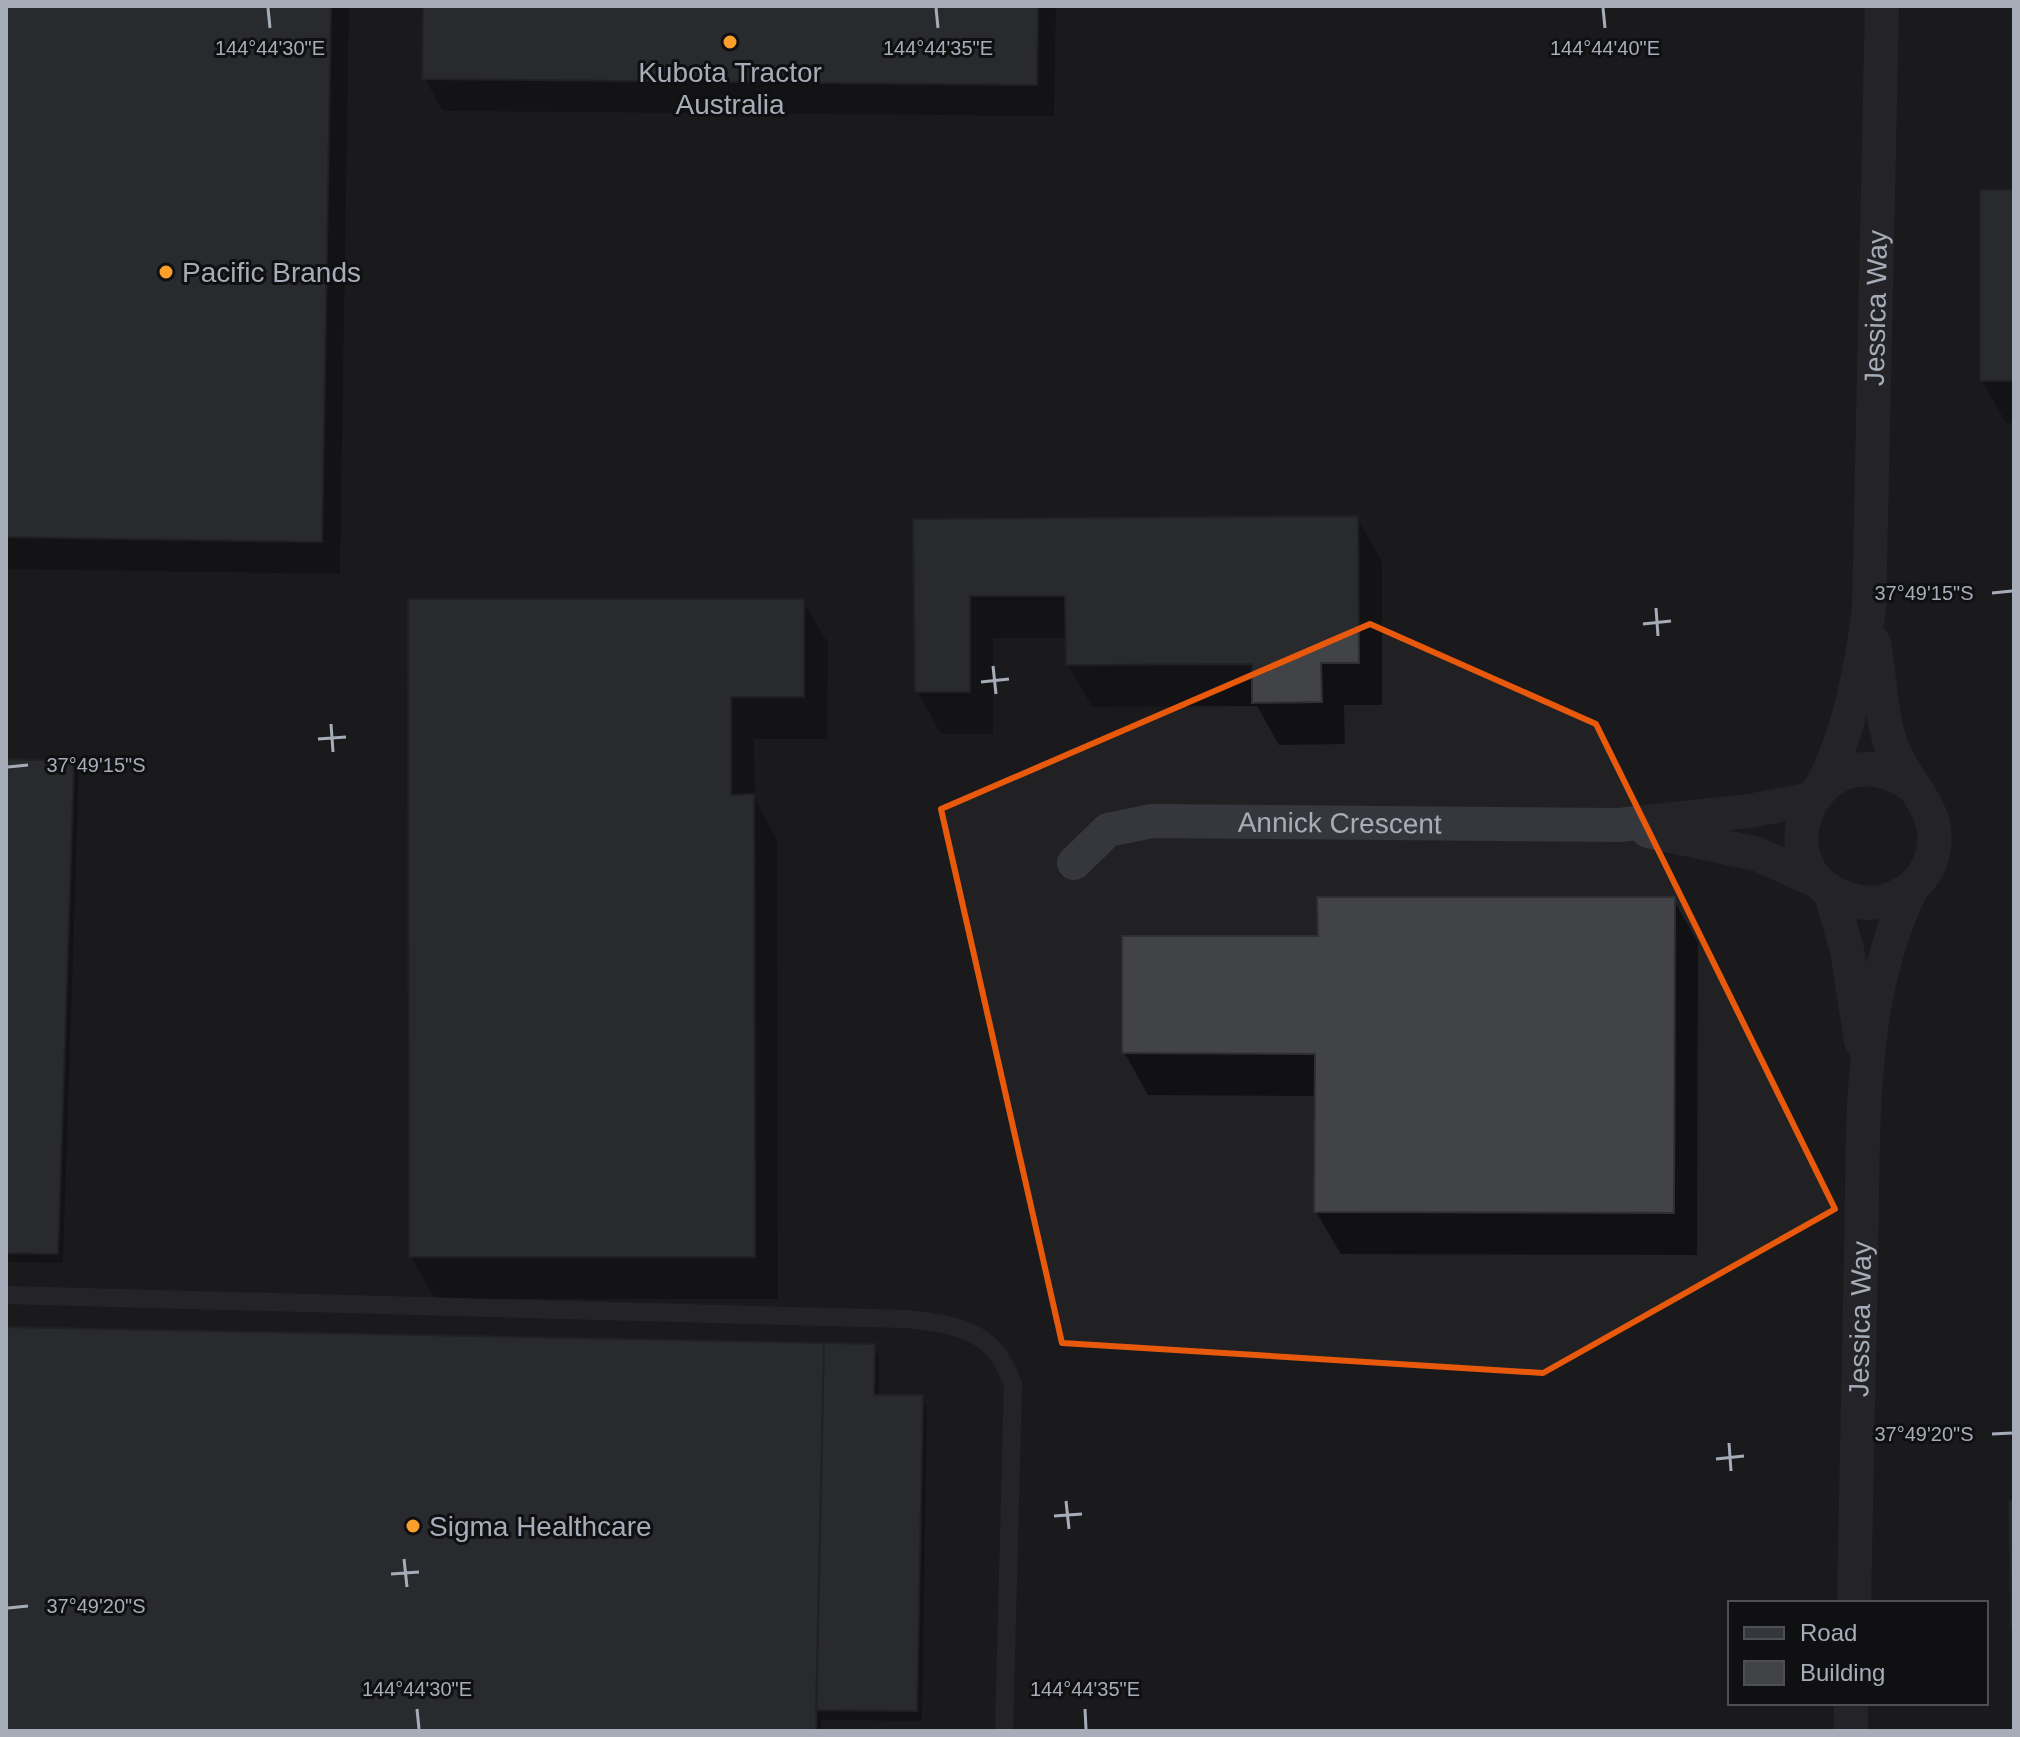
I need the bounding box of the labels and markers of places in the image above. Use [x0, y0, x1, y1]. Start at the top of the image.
marker: Kubota Tractor Australia [721, 33, 739, 51]
place label: Kubota Tractor Australia [638, 57, 822, 120]
place label: Pacific Brands [182, 257, 361, 288]
marker: Pacific Brands [157, 263, 175, 281]
place label: Sigma Healthcare [429, 1511, 652, 1542]
marker: Sigma Healthcare [404, 1517, 422, 1535]

